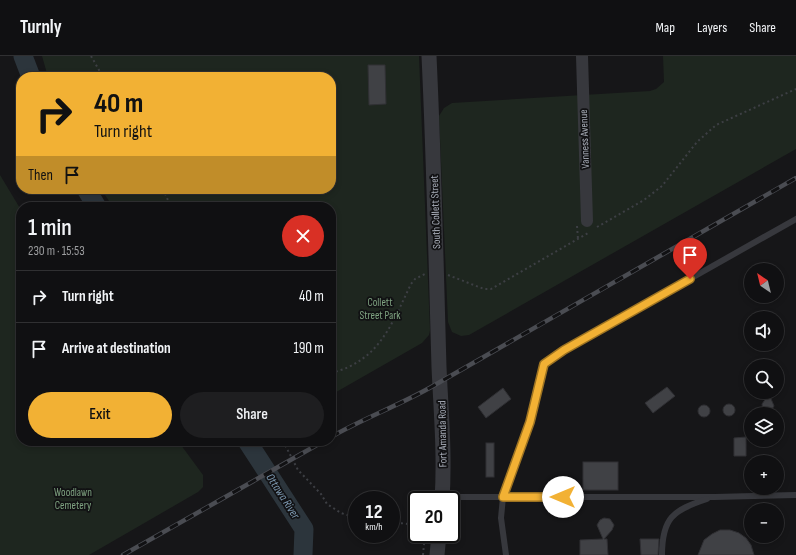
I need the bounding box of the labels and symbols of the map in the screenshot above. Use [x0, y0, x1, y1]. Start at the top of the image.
street label: Vanness Avenue [577, 109, 592, 169]
street label: South Collett Street [428, 174, 443, 249]
pin [673, 238, 707, 279]
north arrow [744, 263, 784, 303]
park label: Collett Street Park [359, 296, 401, 322]
street label: Fort Amanda Road [435, 400, 450, 467]
water label: Ottawa River [262, 471, 303, 522]
position arrow [542, 476, 584, 518]
park label: Woodlawn Cemetery [54, 486, 92, 512]
speed limit sign: 20 [408, 491, 460, 543]

